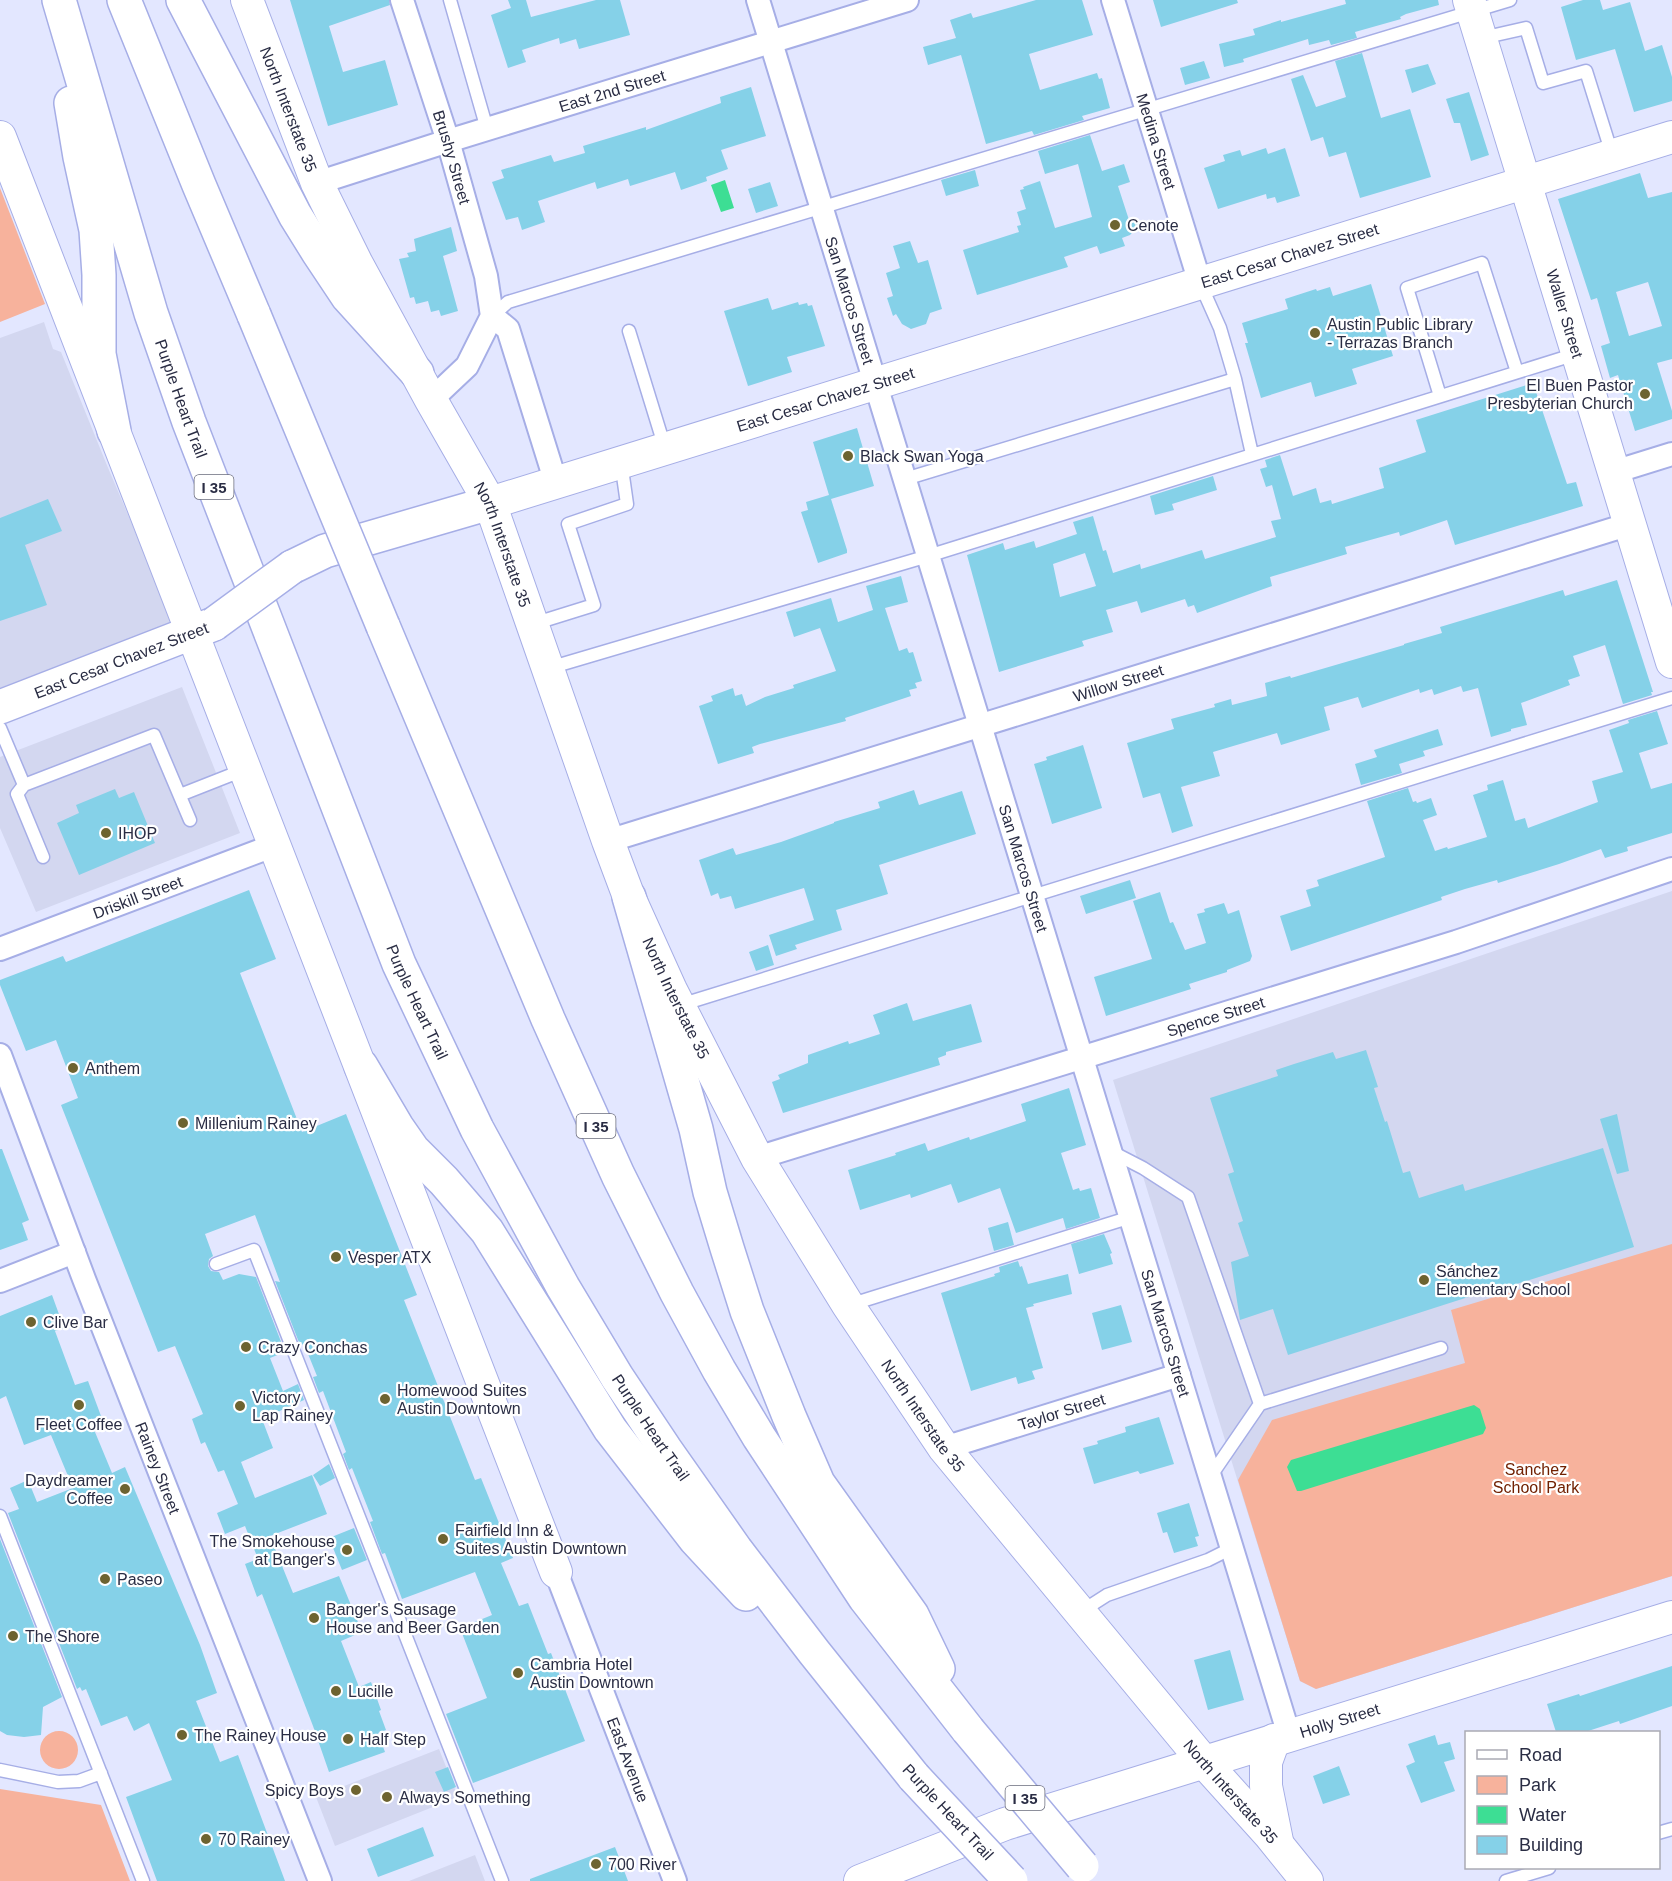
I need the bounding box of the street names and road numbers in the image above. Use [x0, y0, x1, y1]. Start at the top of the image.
street label: North Interstate 35 [257, 44, 320, 174]
street label: East 2nd Street [557, 66, 668, 115]
street label: Medina Street [1134, 91, 1179, 192]
street label: Brushy Street [430, 108, 474, 207]
street label: East Cesar Chavez Street [1199, 220, 1381, 291]
street label: San Marcos Street [822, 234, 878, 367]
street label: Waller Street [1544, 267, 1587, 361]
street label: Purple Heart Trail [152, 337, 211, 460]
street label: East Cesar Chavez Street [734, 364, 917, 435]
road number: I 35 [194, 475, 234, 499]
street label: North Interstate 35 [471, 479, 534, 609]
street label: East Cesar Chavez Street [32, 618, 211, 701]
street label: Willow Street [1071, 661, 1166, 705]
street label: San Marcos Street [996, 802, 1051, 935]
street label: Driskill Street [90, 872, 185, 922]
street label: North Interstate 35 [640, 935, 713, 1061]
street label: Purple Heart Trail [384, 942, 451, 1062]
street label: Spence Street [1165, 993, 1267, 1039]
road number: I 35 [576, 1114, 616, 1138]
street label: San Marcos Street [1138, 1267, 1194, 1399]
street label: North Interstate 35 [879, 1356, 968, 1475]
street label: Purple Heart Trail [609, 1371, 693, 1484]
street label: Taylor Street [1016, 1390, 1107, 1433]
street label: Rainey Street [132, 1420, 184, 1517]
street label: Holly Street [1297, 1700, 1382, 1741]
street label: East Avenue [604, 1715, 652, 1805]
street label: North Interstate 35 [1181, 1736, 1281, 1847]
street label: Purple Heart Trail [899, 1761, 997, 1863]
road number: I 35 [1006, 1786, 1044, 1810]

